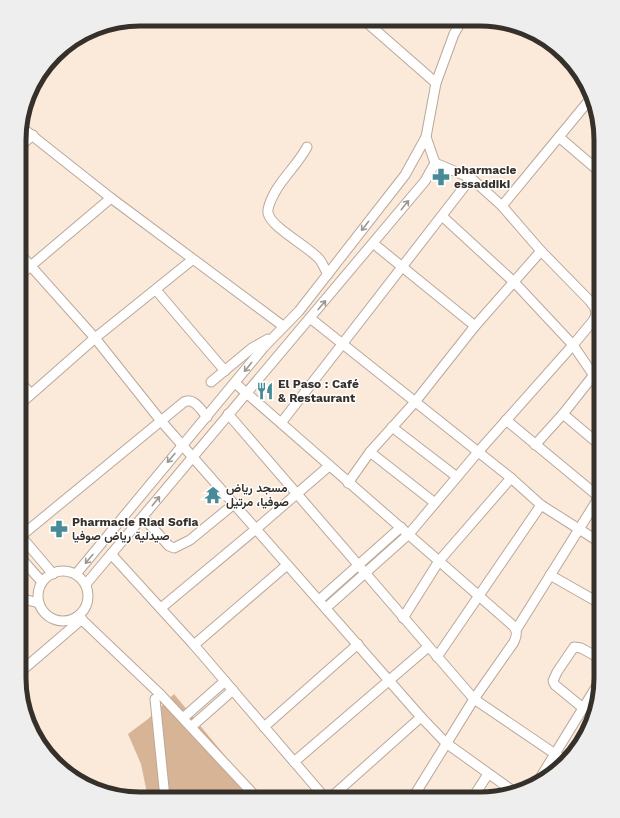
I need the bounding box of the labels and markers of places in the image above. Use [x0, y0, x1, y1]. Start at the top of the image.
place label: pharmacie essaddiki [454, 163, 517, 191]
pharmacy icon: pharmacie essaddiki [431, 167, 451, 187]
place label: El Paso : Café & Restaurant [278, 377, 359, 405]
restaurant icon: El Paso : Café & Restaurant [255, 381, 275, 401]
place label: مسجد رياض صوفيا، مرتیل [226, 481, 289, 510]
temple icon: مسجد رياض صوفيا، مرتیل [203, 485, 223, 505]
place label: Pharmacie Riad Sofia صيدلية رياض صوفيا [72, 515, 198, 544]
pharmacy icon: Pharmacie Riad Sofia صيدلية رياض صوفيا [49, 519, 69, 539]

